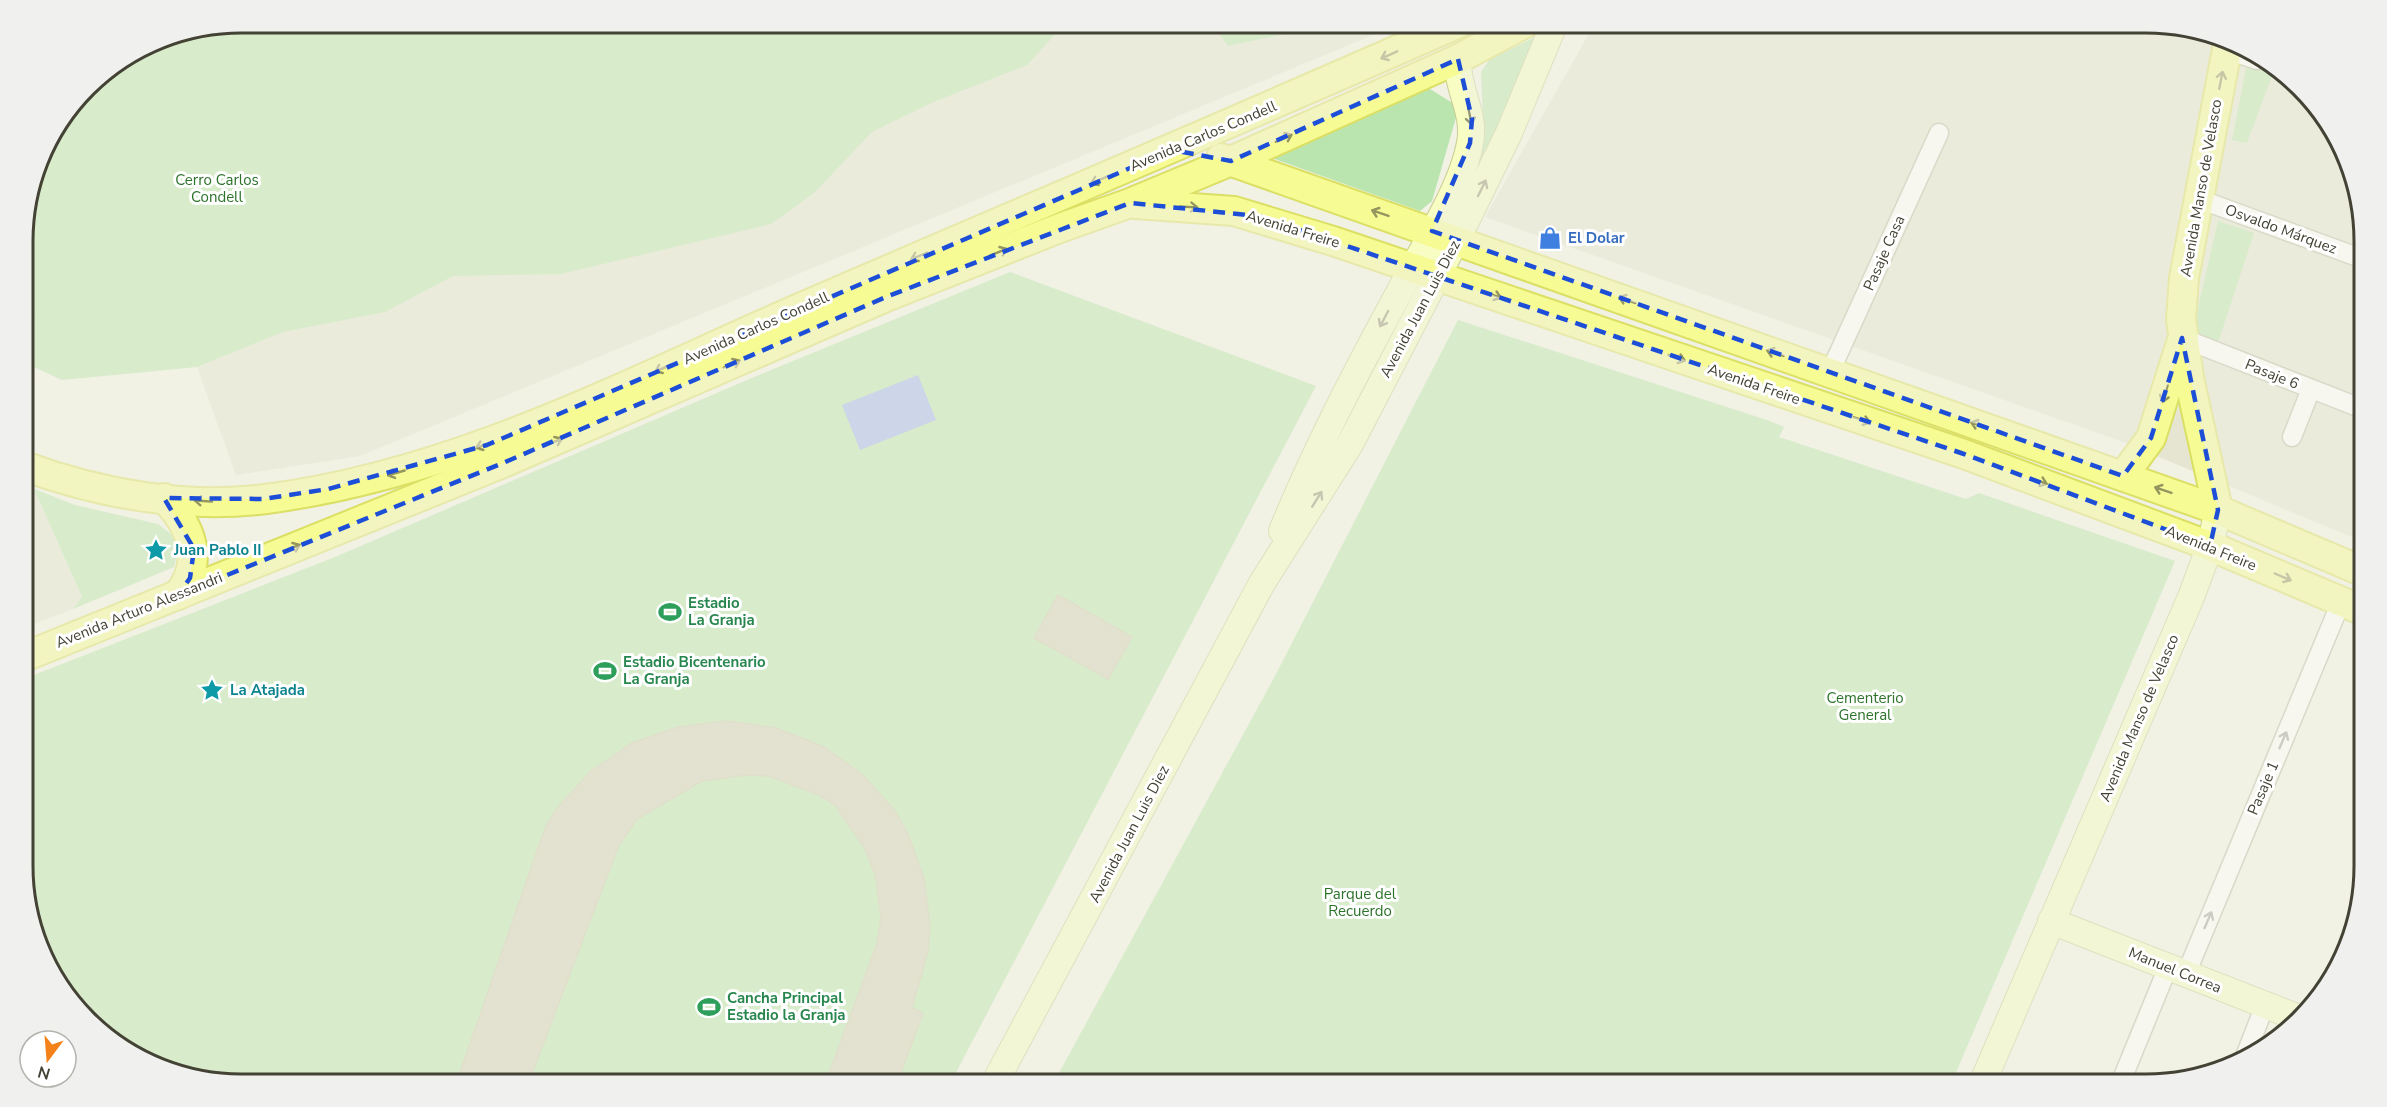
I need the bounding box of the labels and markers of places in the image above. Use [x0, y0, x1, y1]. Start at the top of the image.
shop icon: El Dolar [1537, 225, 1563, 251]
place label: El Dolar [1568, 228, 1625, 248]
place icon: Juan Pablo II [143, 537, 169, 563]
place label: Juan Pablo II [173, 540, 262, 560]
place label: Estadio La Granja [688, 593, 755, 630]
sports icon: Estadio La Granja [657, 599, 683, 625]
place label: Estadio Bicentenario La Granja [623, 652, 766, 689]
sports icon: Estadio Bicentenario La Granja [592, 658, 618, 684]
place icon: La Atajada [199, 677, 225, 703]
place label: La Atajada [230, 680, 305, 700]
place label: Cancha Principal Estadio la Granja [727, 988, 846, 1025]
sports icon: Cancha Principal Estadio la Granja [696, 994, 722, 1020]

